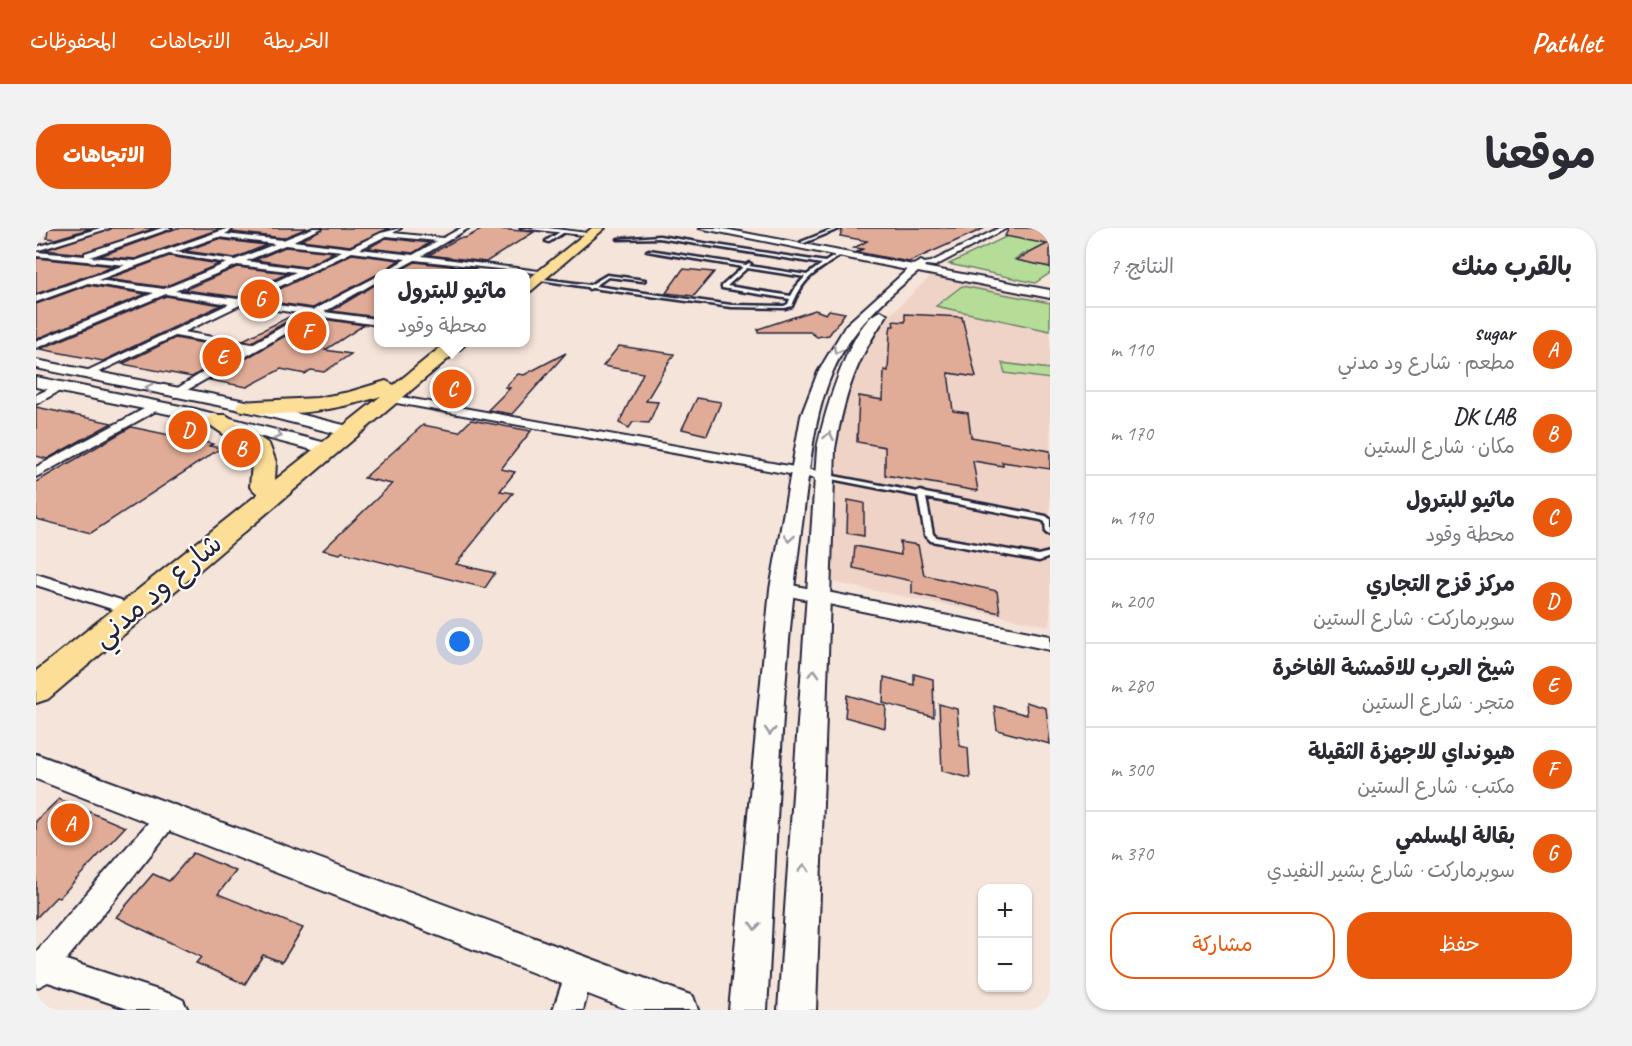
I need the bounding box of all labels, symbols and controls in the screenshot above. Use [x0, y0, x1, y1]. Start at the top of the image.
text: Pathlet [1532, 25, 1602, 60]
text: المحفوظات [30, 28, 116, 54]
text: الاتجاهات [149, 28, 231, 54]
text: الخريطة [264, 28, 329, 54]
button: الاتجاهات [36, 124, 171, 189]
text: موقعنا [1485, 128, 1596, 181]
text: بالقرب منك [1452, 250, 1572, 283]
text: النتائج: 7 [1110, 254, 1174, 279]
popup [374, 269, 530, 347]
pin: G [240, 276, 280, 322]
text: ماثيو للبترول [398, 277, 506, 305]
pin: F [288, 308, 326, 354]
text: محطة وقود [398, 313, 487, 338]
text: sugar [1474, 319, 1515, 347]
pin: E [202, 334, 242, 380]
text: 110 m [1110, 337, 1153, 362]
text: A [1547, 337, 1558, 362]
one-way arrow [832, 344, 844, 354]
text: مطعم · شارع ود مدني [1338, 350, 1515, 375]
pin: C [432, 366, 472, 412]
one-way arrow [144, 382, 154, 395]
text: DK LAB [1454, 403, 1515, 431]
pin: D [168, 408, 208, 452]
text: 170 m [1110, 421, 1153, 446]
text: B [1547, 421, 1558, 446]
pin: B [222, 426, 260, 470]
one-way arrow [272, 428, 283, 440]
one-way arrow [822, 432, 834, 441]
text: مكان · شارع الستين [1364, 434, 1515, 459]
text: ماثيو للبترول [1406, 486, 1515, 514]
text: 190 m [1110, 505, 1153, 530]
text: C [1548, 505, 1557, 530]
text: محطة وقود [1425, 522, 1515, 547]
street label: شارع ود مدني [85, 526, 234, 660]
one-way arrow [784, 533, 796, 542]
text: مركز قزح التجاري [1366, 570, 1515, 598]
text: 200 m [1110, 589, 1153, 614]
text: D [1547, 589, 1558, 614]
text: سوبرماركت · شارع الستين [1313, 606, 1515, 631]
your location [445, 627, 474, 656]
text: شيخ العرب للاقمشة الفاخرة [1272, 654, 1515, 682]
one-way arrow [807, 668, 820, 677]
text: 280 m [1110, 673, 1153, 698]
text: E [1547, 673, 1558, 698]
text: متجر · شارع الستين [1362, 690, 1515, 715]
one-way arrow [764, 727, 777, 736]
text: هيونداي للاجهزة الثقيلة [1308, 738, 1515, 766]
text: 300 m [1110, 757, 1153, 782]
text: F [1548, 757, 1557, 782]
text: مكتب · شارع الستين [1357, 774, 1515, 799]
pin: A [51, 800, 90, 846]
text: بقالة المسلمي [1396, 822, 1515, 850]
text: 370 m [1110, 841, 1153, 866]
text: G [1548, 841, 1557, 866]
text: سوبرماركت · شارع بشير النفيدي [1267, 858, 1515, 883]
one-way arrow [798, 863, 811, 872]
map controls [978, 884, 1032, 992]
button: + [978, 884, 1032, 938]
button: مشاركة [1110, 912, 1335, 979]
button: حفظ [1347, 912, 1572, 979]
one-way arrow [748, 921, 761, 930]
button: − [978, 938, 1032, 992]

